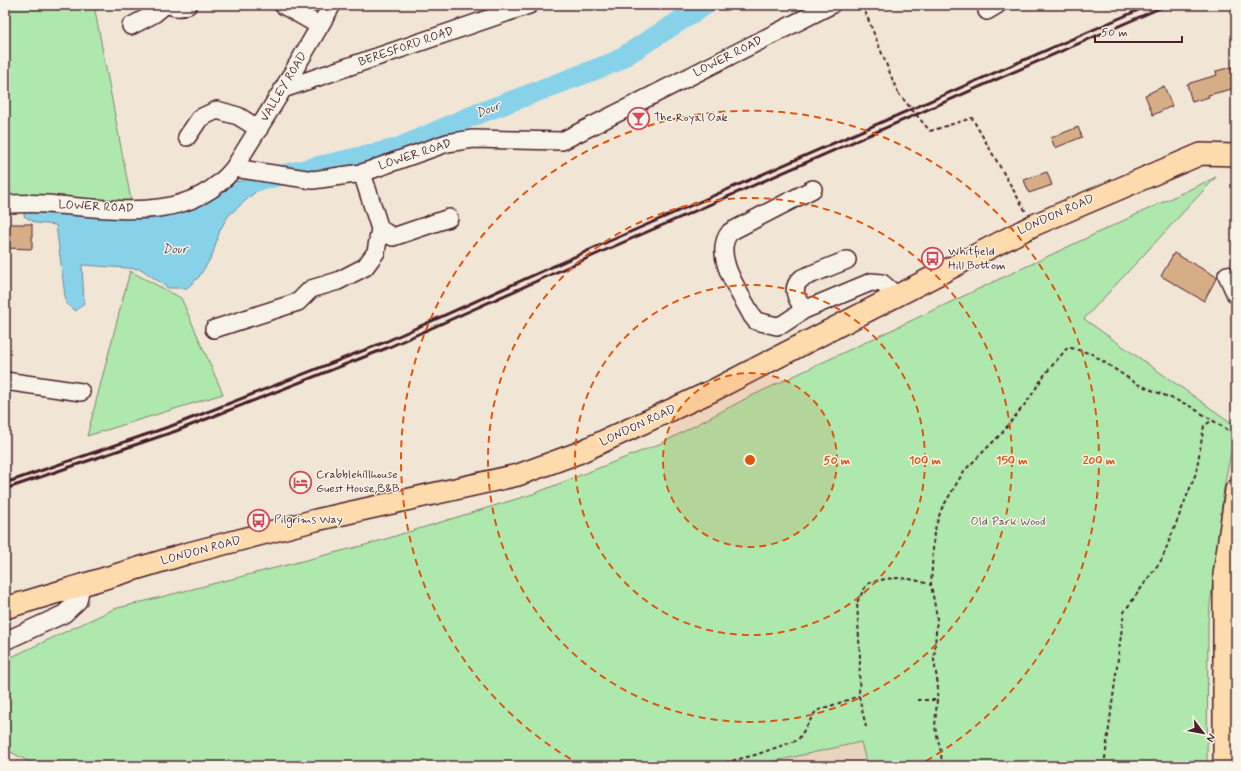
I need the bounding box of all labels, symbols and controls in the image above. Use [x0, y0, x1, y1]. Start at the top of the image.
scale bar [1095, 18, 1182, 44]
street label: BERESFORD ROAD [356, 23, 456, 71]
text: 50 m [1101, 25, 1128, 41]
street label: LOWER ROAD [691, 33, 765, 81]
street label: VALLEY ROAD [257, 49, 311, 125]
water label: Dour [473, 97, 504, 122]
bar icon: The Royal Oak [626, 105, 652, 131]
place label: The Royal Oak [654, 110, 728, 126]
street label: LOWER ROAD [377, 136, 454, 174]
street label: LONDON ROAD [1015, 191, 1097, 239]
street label: LOWER ROAD [58, 197, 134, 217]
water label: Dour [163, 241, 189, 258]
place label: Whitfield Hill Bottom [948, 244, 1006, 274]
bus stop icon: Whitfield Hill Bottom [919, 246, 945, 272]
street label: LONDON ROAD [597, 401, 679, 451]
centre of rings [743, 453, 757, 467]
text: 50 m [824, 453, 851, 469]
text: 100 m [909, 453, 942, 469]
text: 150 m [996, 453, 1028, 469]
text: 200 m [1083, 453, 1116, 469]
place label: Crabblehillhouse Guest House,B&B [316, 467, 400, 497]
hotel icon: Crabblehillhouse Guest House,B&B [288, 469, 314, 495]
bus stop icon: Pilgrims Way [246, 507, 272, 533]
place label: Pilgrims Way [274, 512, 343, 528]
park label: Old Park Wood [971, 514, 1045, 530]
street label: LONDON ROAD [159, 533, 243, 569]
north arrow [1183, 713, 1223, 753]
text: N [1203, 731, 1219, 745]

